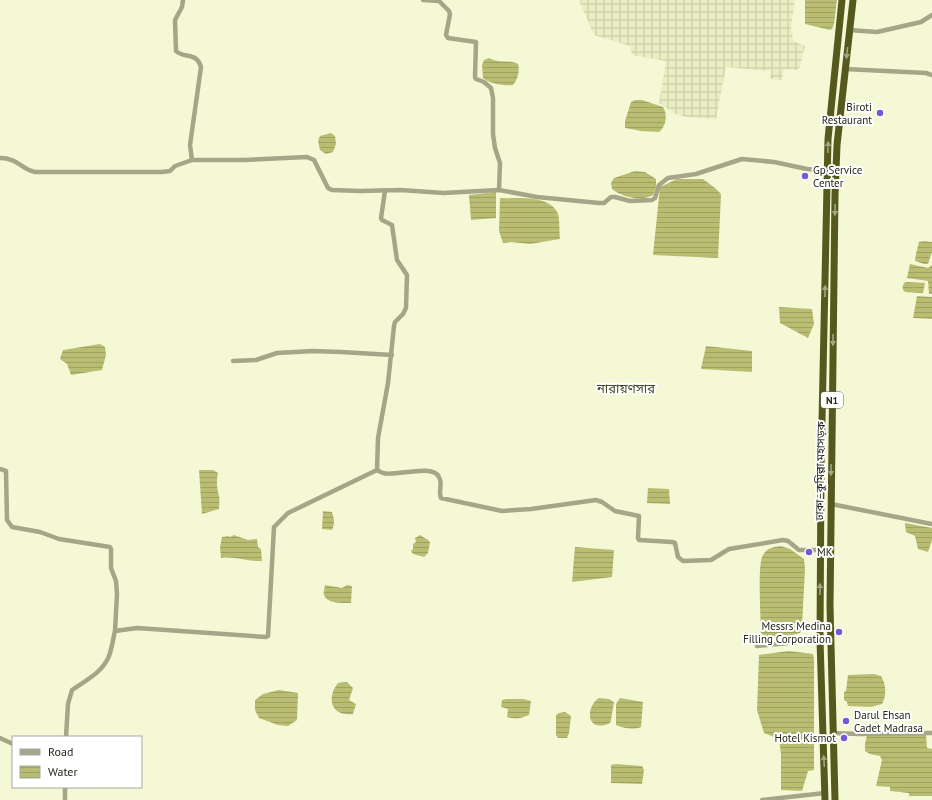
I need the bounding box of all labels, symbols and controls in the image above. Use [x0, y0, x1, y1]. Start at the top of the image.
one-way arrow [844, 47, 850, 59]
place label: Biroti Restaurant [822, 100, 872, 127]
marker: Biroti Restaurant [875, 108, 885, 118]
one-way arrow [825, 140, 831, 153]
place label: Gp Service Center [813, 163, 863, 190]
marker: Gp Service Center [800, 171, 810, 181]
one-way arrow [832, 204, 838, 217]
one-way arrow [822, 284, 828, 297]
one-way arrow [830, 334, 836, 347]
district label: নারায়ণসার [596, 380, 655, 397]
road number: N1 [821, 392, 843, 408]
street label: ঢাকা–কুমিল্লা মহাসড়ক [812, 421, 828, 522]
one-way arrow [828, 464, 834, 477]
place label: MK [817, 545, 833, 559]
marker: MK [804, 547, 814, 557]
one-way arrow [817, 582, 823, 595]
place label: Messrs Medina Filling Corporation [743, 619, 831, 646]
marker: Messrs Medina Filling Corporation [834, 627, 844, 637]
place label: Darul Ehsan Cadet Madrasa [854, 708, 923, 735]
marker: Darul Ehsan Cadet Madrasa [841, 716, 851, 726]
place label: Hotel Kismot [775, 731, 836, 745]
marker: Hotel Kismot [839, 733, 849, 743]
legend [12, 736, 142, 788]
text: Road [48, 744, 73, 759]
one-way arrow [820, 755, 827, 767]
text: Water [48, 764, 78, 779]

